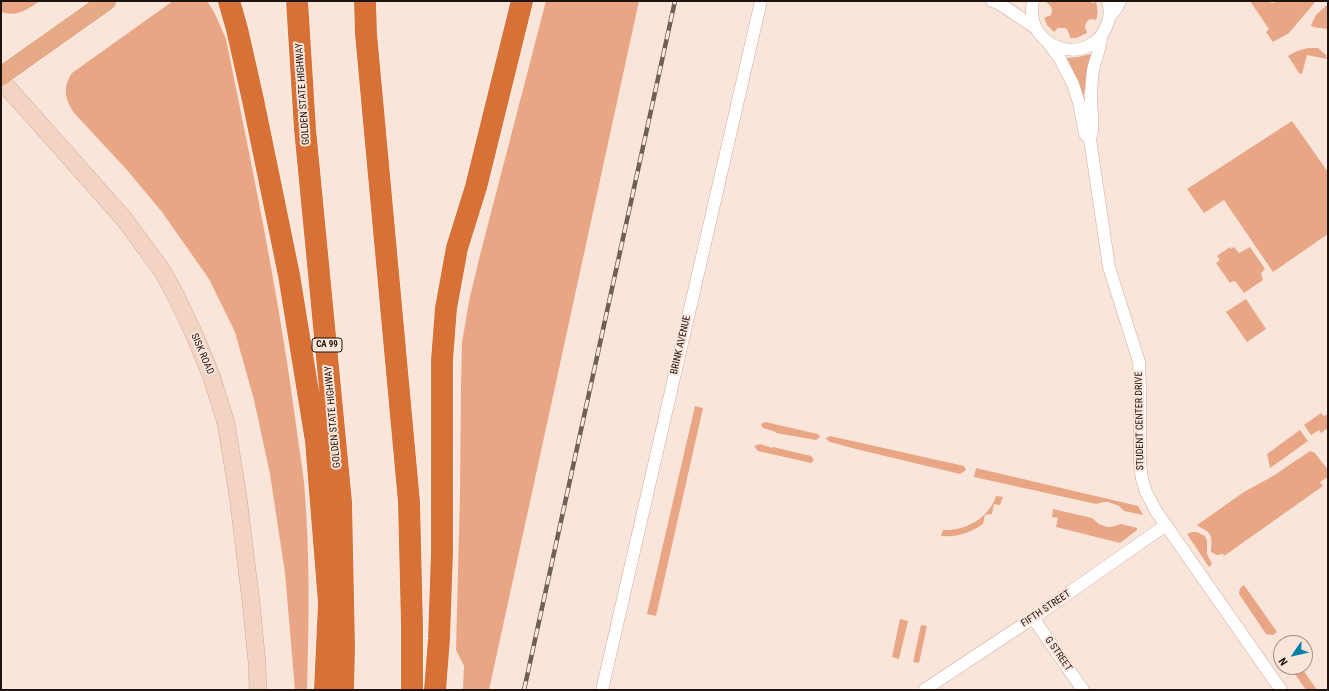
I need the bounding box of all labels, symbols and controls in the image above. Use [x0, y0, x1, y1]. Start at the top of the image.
street label: GOLDEN STATE HIGHWAY [293, 43, 313, 145]
street label: BRINK AVENUE [668, 314, 694, 376]
street label: SISK ROAD [188, 332, 216, 376]
road number: CA 99 [312, 338, 342, 352]
street label: GOLDEN STATE HIGHWAY [323, 366, 343, 468]
street label: STUDENT CENTER DRIVE [1133, 372, 1147, 470]
street label: FIFTH STREET [1019, 588, 1073, 630]
street label: G STREET [1042, 635, 1074, 673]
north arrow [1273, 635, 1313, 675]
text: N [1276, 655, 1291, 668]

